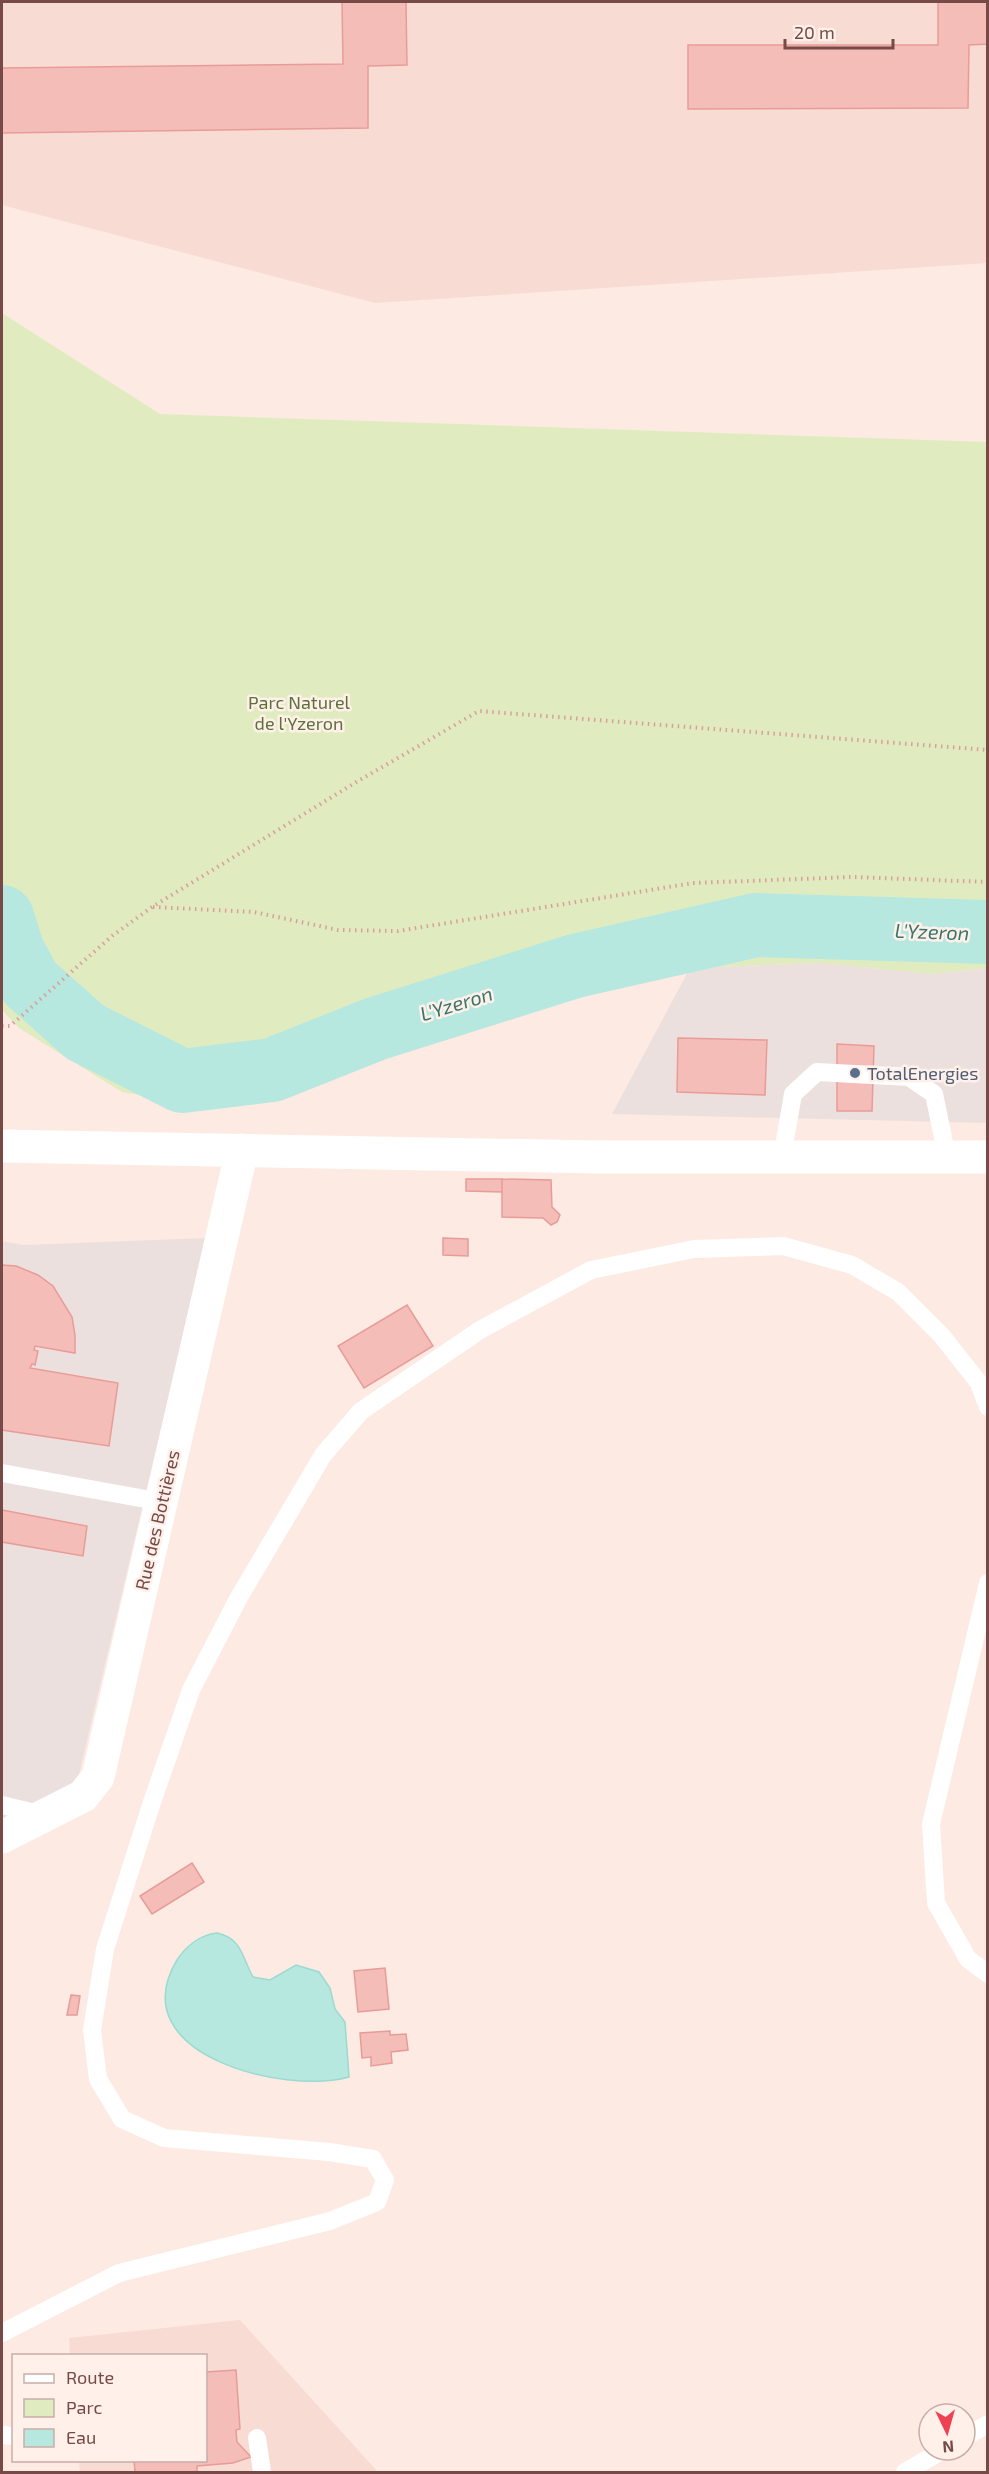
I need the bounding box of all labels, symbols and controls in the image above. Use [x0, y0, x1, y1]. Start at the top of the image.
scale bar [785, 12, 893, 50]
text: 20 m [794, 21, 835, 43]
park label: Parc Naturel de l'Yzeron [248, 691, 351, 734]
water label: L'Yzeron [894, 918, 970, 944]
water label: L'Yzeron [417, 981, 495, 1025]
place label: TotalEnergies [867, 1062, 978, 1084]
marker: TotalEnergies [848, 1066, 862, 1080]
street label: Rue des Bottières [130, 1448, 184, 1592]
legend [12, 2354, 207, 2462]
text: Route [66, 2366, 114, 2388]
text: Parc [66, 2396, 102, 2418]
north arrow [917, 2402, 977, 2462]
text: Eau [66, 2426, 96, 2448]
text: N [942, 2437, 955, 2457]

